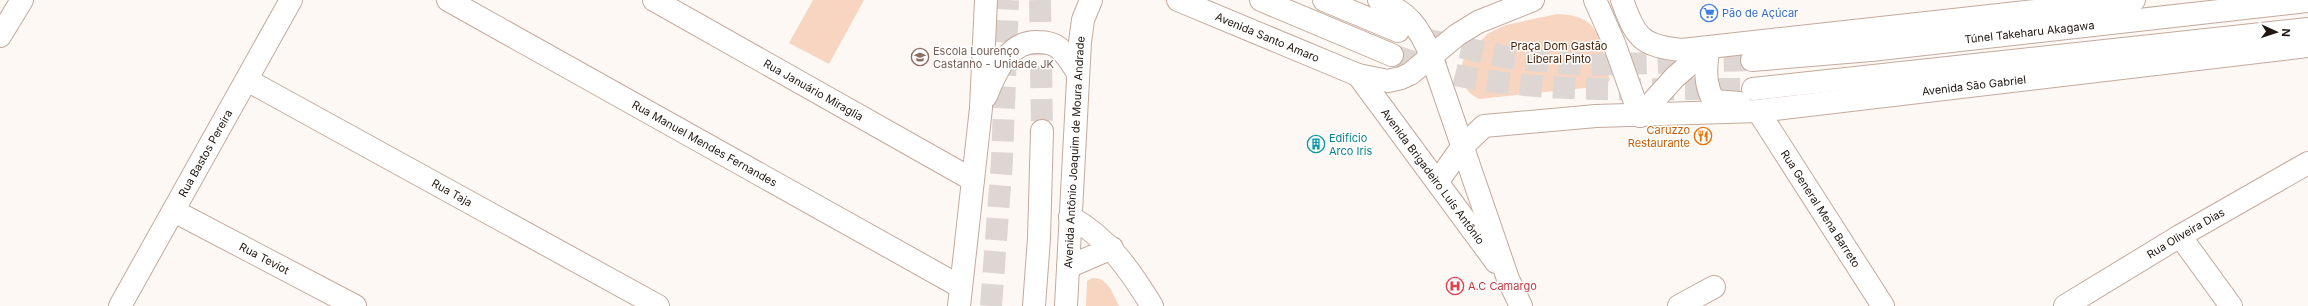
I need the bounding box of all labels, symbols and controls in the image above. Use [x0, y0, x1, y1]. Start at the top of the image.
supermarket icon: Pão de Açúcar [1699, 3, 1719, 23]
place label: Pão de Açúcar [1722, 6, 1798, 20]
street label: Avenida Santo Amaro [1213, 9, 1322, 65]
north arrow [2256, 12, 2296, 52]
street label: Túnel Takeharu Akagawa [1964, 18, 2095, 46]
text: N [2279, 28, 2293, 37]
street label: Avenida Antônio Joaquim de Moura Andrade [1061, 35, 1088, 269]
park label: Praça Dom Gastão Liberal Pinto [1511, 39, 1608, 66]
place label: Escola Lourenço Castanho - Unidade JK [933, 44, 1054, 71]
school or university icon: Escola Lourenço Castanho - Unidade JK [910, 47, 930, 67]
street label: Rua Januário Miraglia [761, 56, 866, 124]
street label: Avenida São Gabriel [1921, 72, 2027, 99]
street label: Rua Manuel Mendes Fernandes [630, 97, 780, 190]
street label: Avenida Brigadeiro Luís Antônio [1378, 106, 1488, 247]
street label: Rua Bastos Pereira [175, 107, 235, 199]
place label: Caruzzo Restaurante [1628, 123, 1690, 150]
restaurant icon: Caruzzo Restaurante [1693, 126, 1713, 146]
place label: Edifício Arco Iris [1329, 131, 1372, 158]
building icon: Edifício Arco Iris [1306, 134, 1326, 154]
street label: Rua General Mena Barreto [1778, 147, 1864, 270]
street label: Rua Taja [429, 176, 475, 210]
street label: Rua Oliveira Dias [2144, 205, 2227, 261]
street label: Rua Teviot [237, 240, 292, 277]
hospital icon: A.C Camargo [1445, 276, 1465, 296]
place label: A.C Camargo [1468, 279, 1537, 293]

